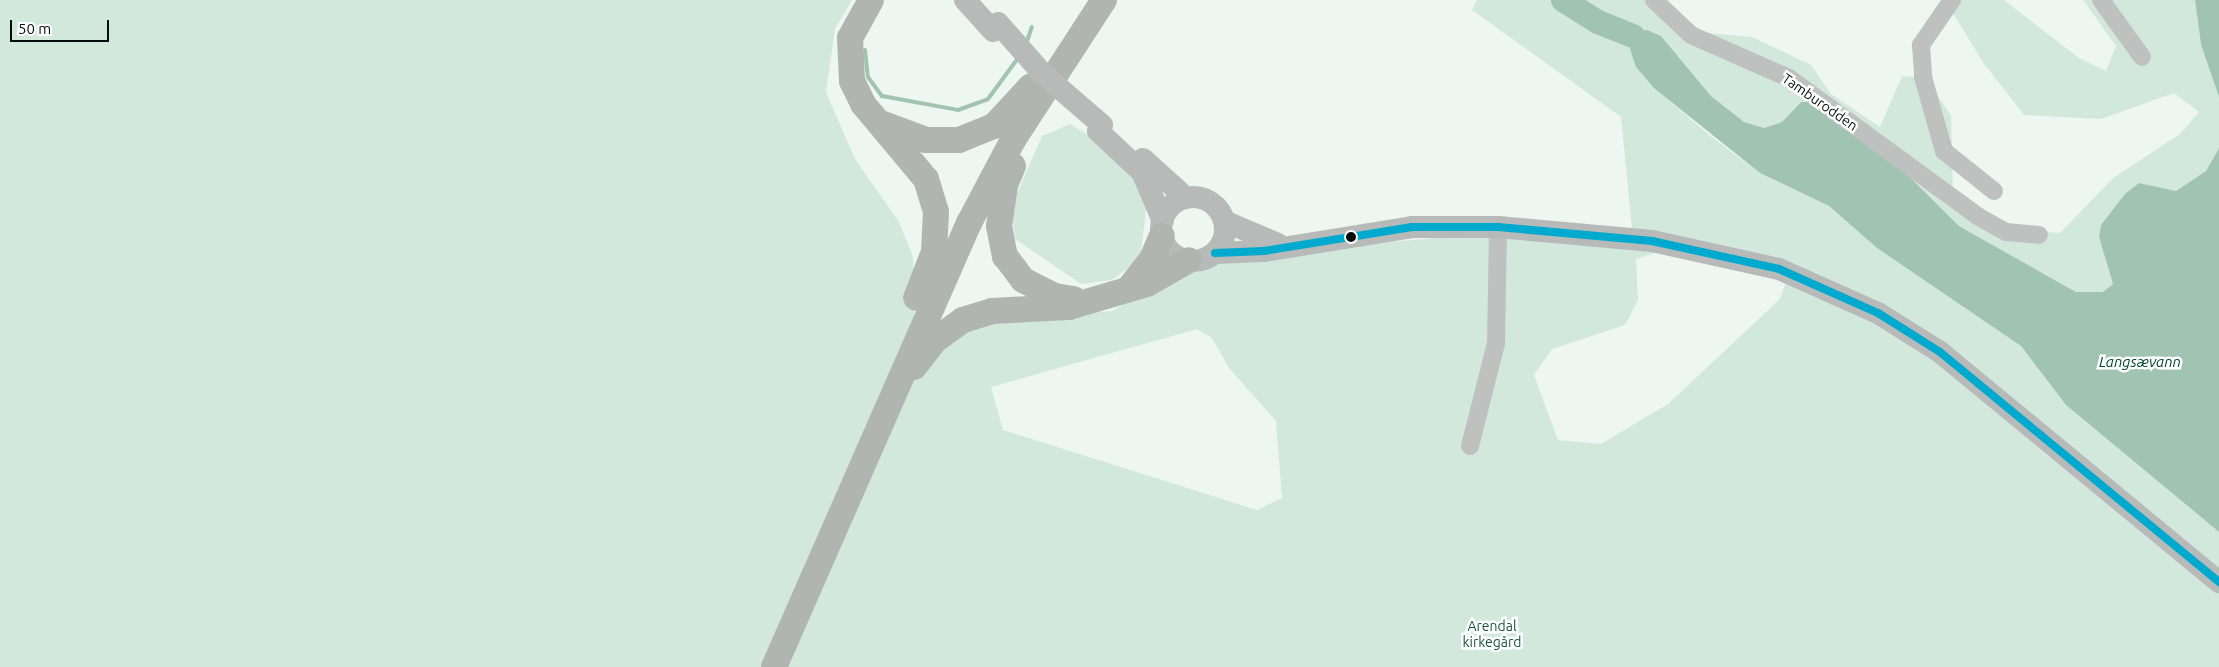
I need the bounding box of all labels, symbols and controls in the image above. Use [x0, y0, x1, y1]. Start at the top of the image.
scale bar [12, 10, 111, 42]
text: 50 m [18, 20, 51, 37]
street label: Tamburodden [1779, 70, 1861, 134]
unlabelled marker [1346, 232, 1356, 242]
water label: Langsævann [2099, 353, 2181, 371]
park label: Arendal kirkegård [1462, 618, 1522, 650]

